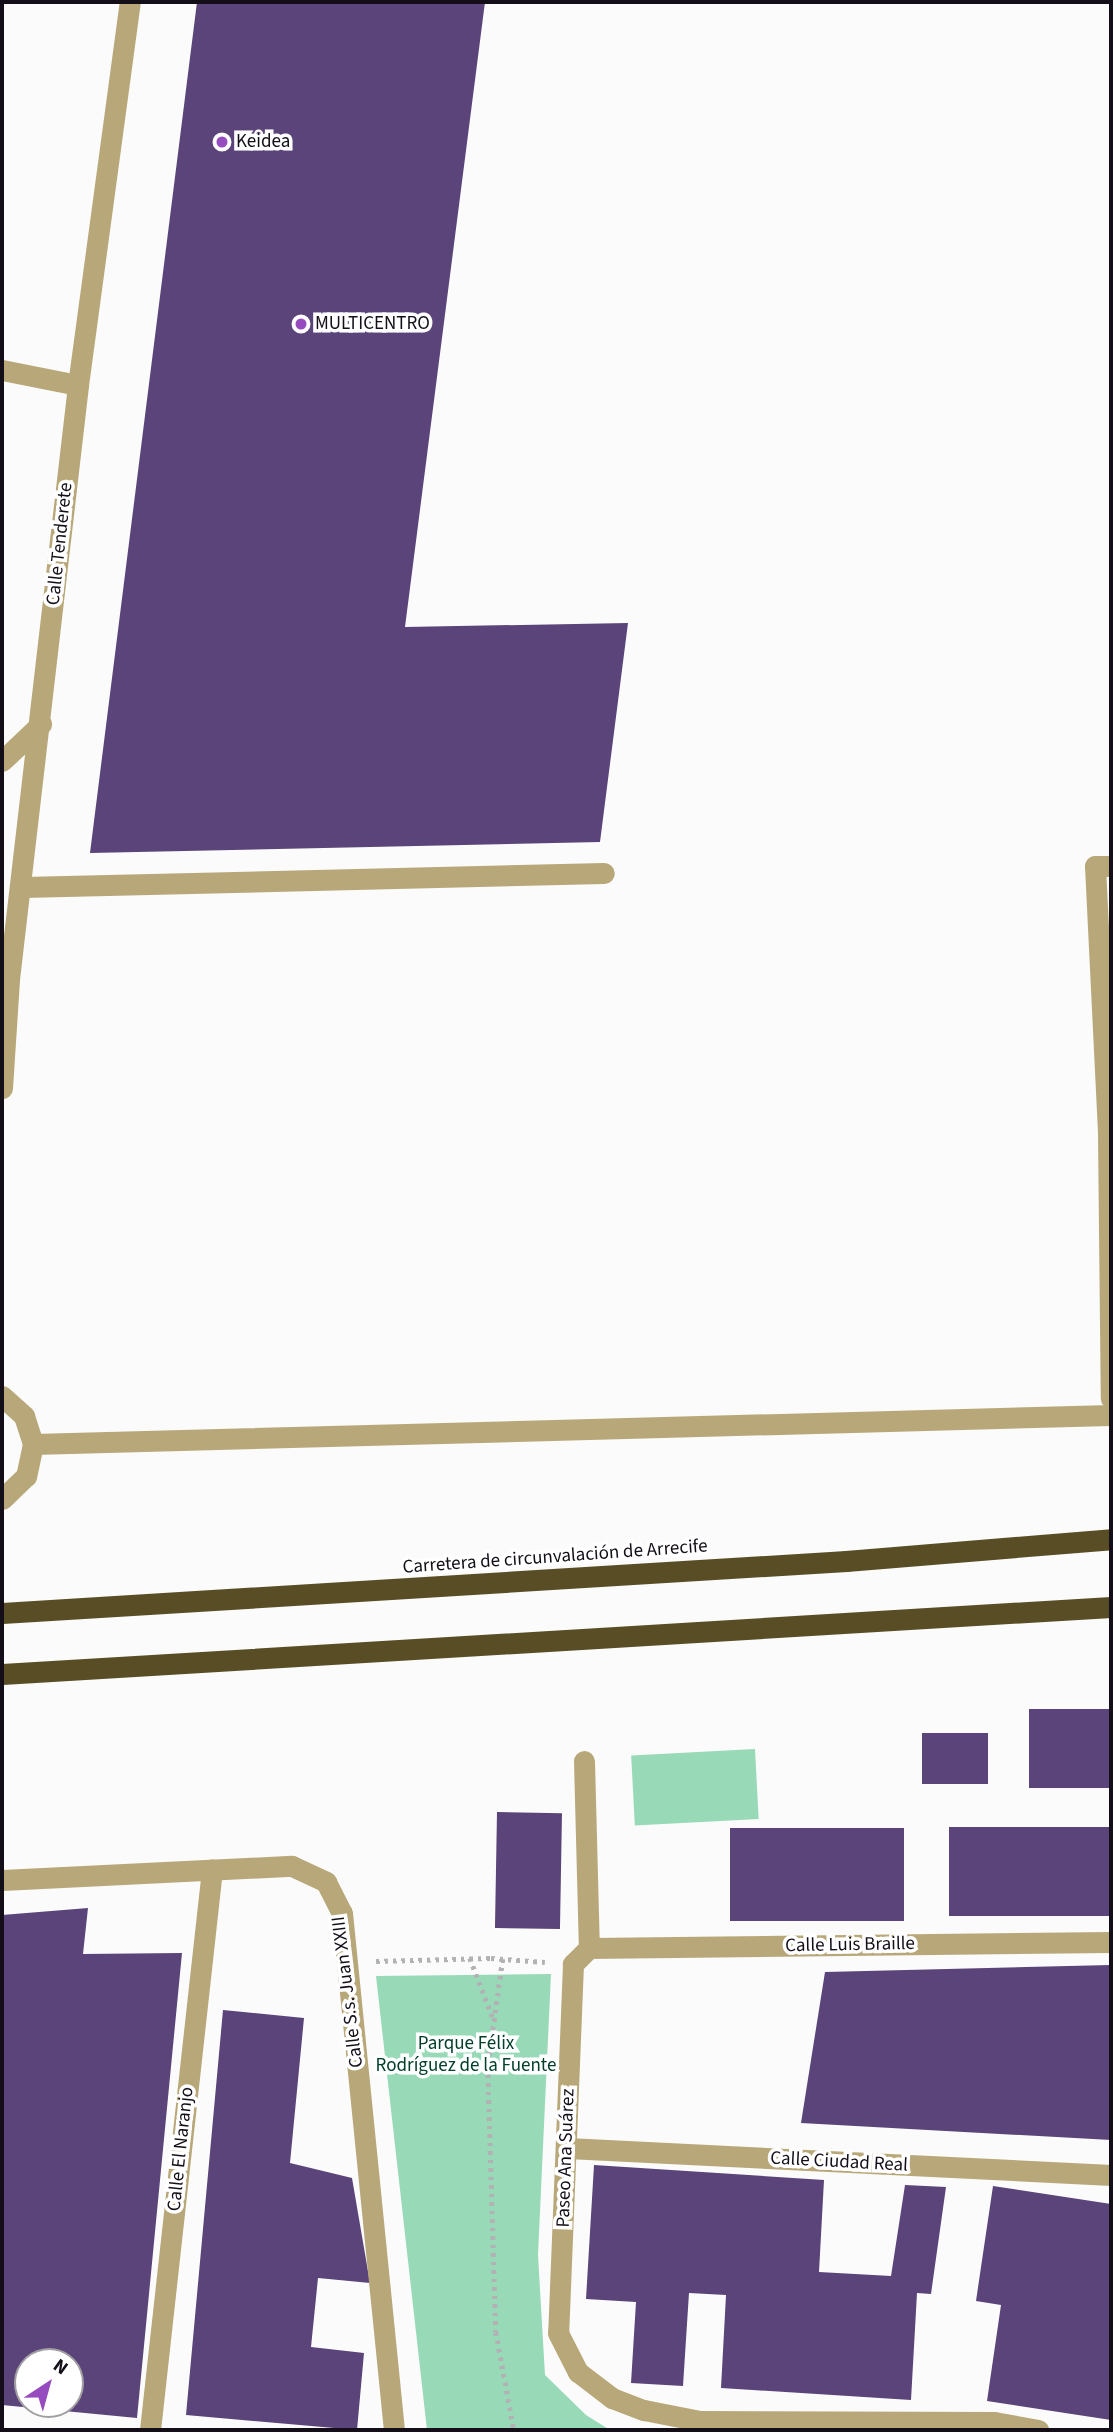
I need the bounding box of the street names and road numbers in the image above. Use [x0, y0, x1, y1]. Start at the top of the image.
street label: Calle Tenderete [42, 482, 78, 606]
street label: Carretera de circunvalación de Arrecife [402, 1535, 708, 1579]
street label: Calle S.s. Juan XXIII [327, 1915, 369, 2069]
street label: Calle Luis Braille [785, 1932, 915, 1958]
street label: Calle El Naranjo [163, 2086, 199, 2212]
street label: Paseo Ana Suárez [552, 2088, 580, 2228]
street label: Calle Ciudad Real [770, 2147, 908, 2177]

